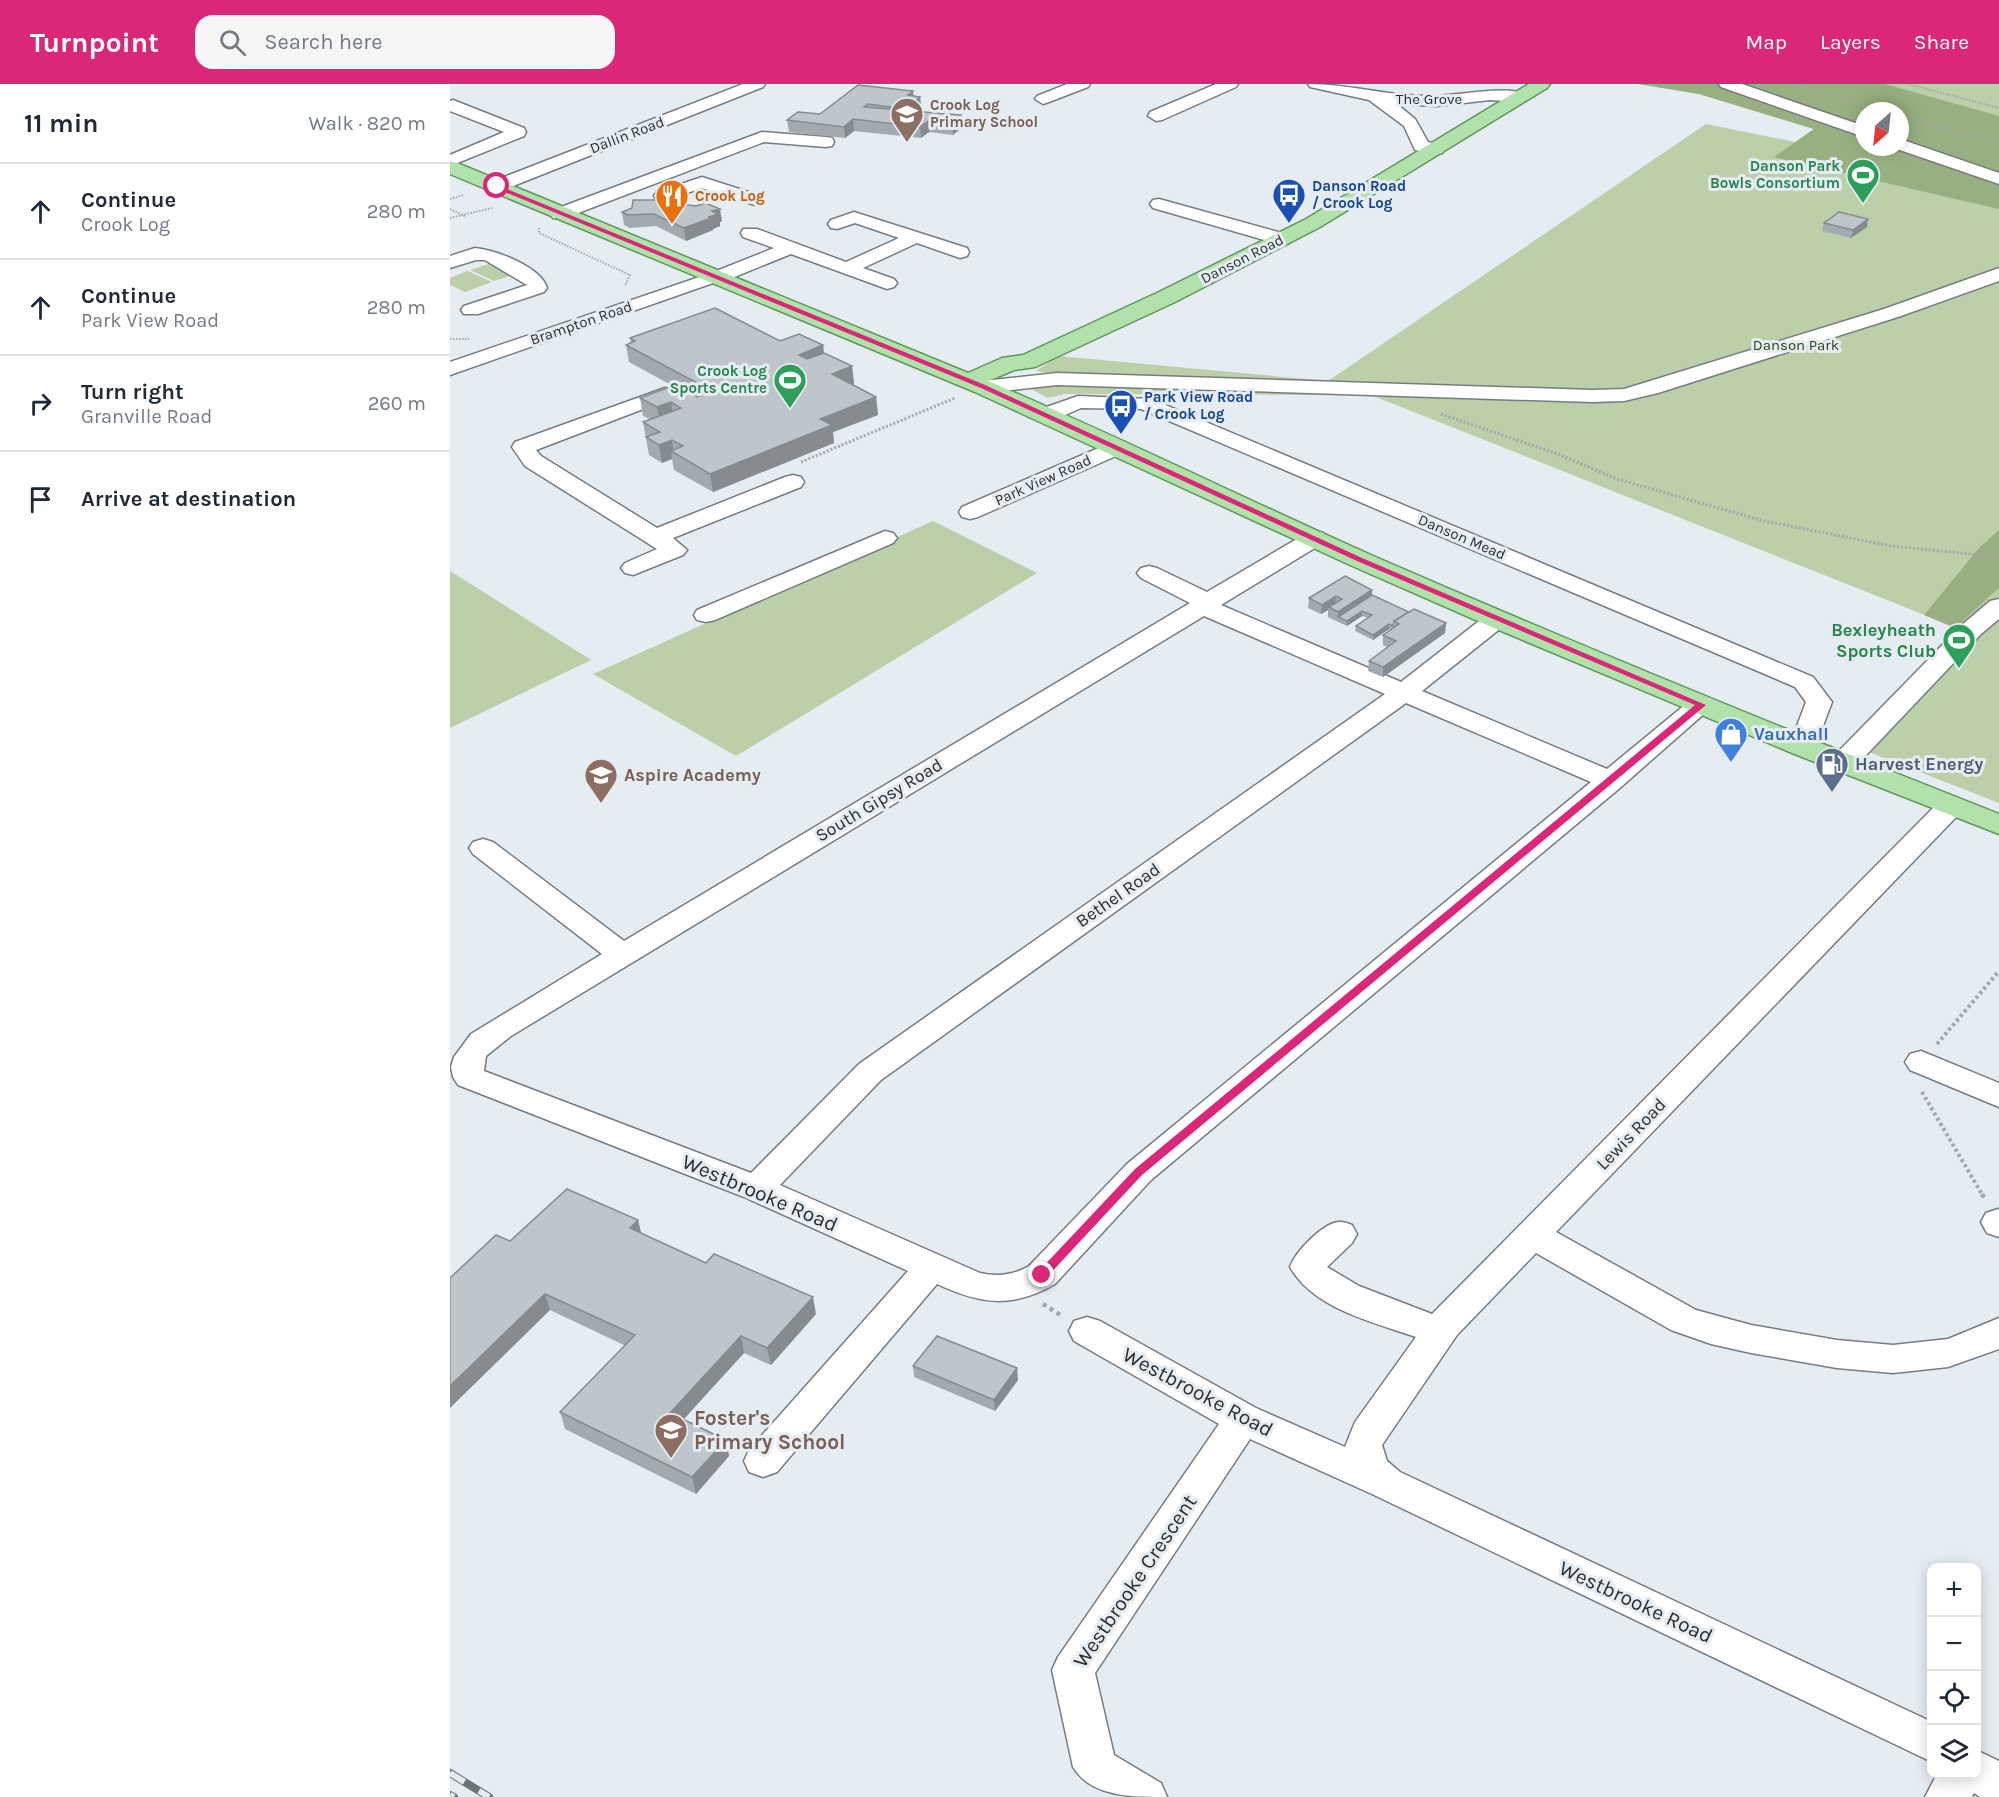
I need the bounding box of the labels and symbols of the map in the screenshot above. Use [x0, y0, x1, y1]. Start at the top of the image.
street label: The Grove [1396, 90, 1462, 108]
school or university icon: Crook Log Primary School [889, 96, 925, 143]
place label: Crook Log Primary School [930, 96, 1038, 131]
north arrow [1855, 102, 1909, 156]
street label: Dallin Road [587, 113, 667, 157]
place label: Danson Park Bowls Consortium [1710, 157, 1840, 192]
sports icon: Danson Park Bowls Consortium [1845, 157, 1881, 204]
route start [483, 172, 509, 198]
bus stop icon: Danson Road / Crook Log [1271, 177, 1307, 224]
place label: Danson Road / Crook Log [1312, 177, 1406, 212]
restaurant icon: Crook Log [654, 178, 690, 225]
place label: Crook Log [695, 187, 765, 205]
street label: Danson Road [1198, 230, 1286, 288]
street label: Brampton Road [528, 297, 634, 349]
park label: Danson Park [1753, 336, 1839, 354]
place label: Crook Log Sports Centre [670, 362, 767, 397]
sports icon: Crook Log Sports Centre [772, 362, 808, 409]
bus stop icon: Park View Road / Crook Log [1103, 388, 1139, 435]
place label: Park View Road / Crook Log [1144, 388, 1253, 423]
street label: Park View Road [992, 451, 1094, 509]
street label: Danson Mead [1415, 510, 1509, 564]
place label: Bexleyheath Sports Club [1831, 619, 1936, 662]
sports icon: Bexleyheath Sports Club [1941, 622, 1977, 669]
shop icon: Vauxhall [1713, 716, 1749, 763]
place label: Vauxhall [1754, 723, 1829, 745]
fuel station icon: Harvest Energy [1814, 746, 1850, 793]
street label: South Gipsy Road [812, 753, 946, 847]
place label: Harvest Energy [1855, 753, 1983, 775]
school or university icon: Aspire Academy [583, 757, 619, 804]
place label: Aspire Academy [624, 764, 761, 786]
street label: Bethel Road [1072, 858, 1164, 932]
street label: Lewis Road [1591, 1094, 1671, 1174]
street label: Westbrooke Road [679, 1149, 841, 1237]
route end [1028, 1261, 1054, 1287]
street label: Westbrooke Road [1119, 1342, 1277, 1442]
place label: Foster's Primary School [694, 1406, 845, 1454]
school or university icon: Foster's Primary School [653, 1412, 689, 1459]
street label: Westbrooke Crescent [1068, 1490, 1202, 1672]
street label: Westbrooke Road [1555, 1556, 1717, 1648]

